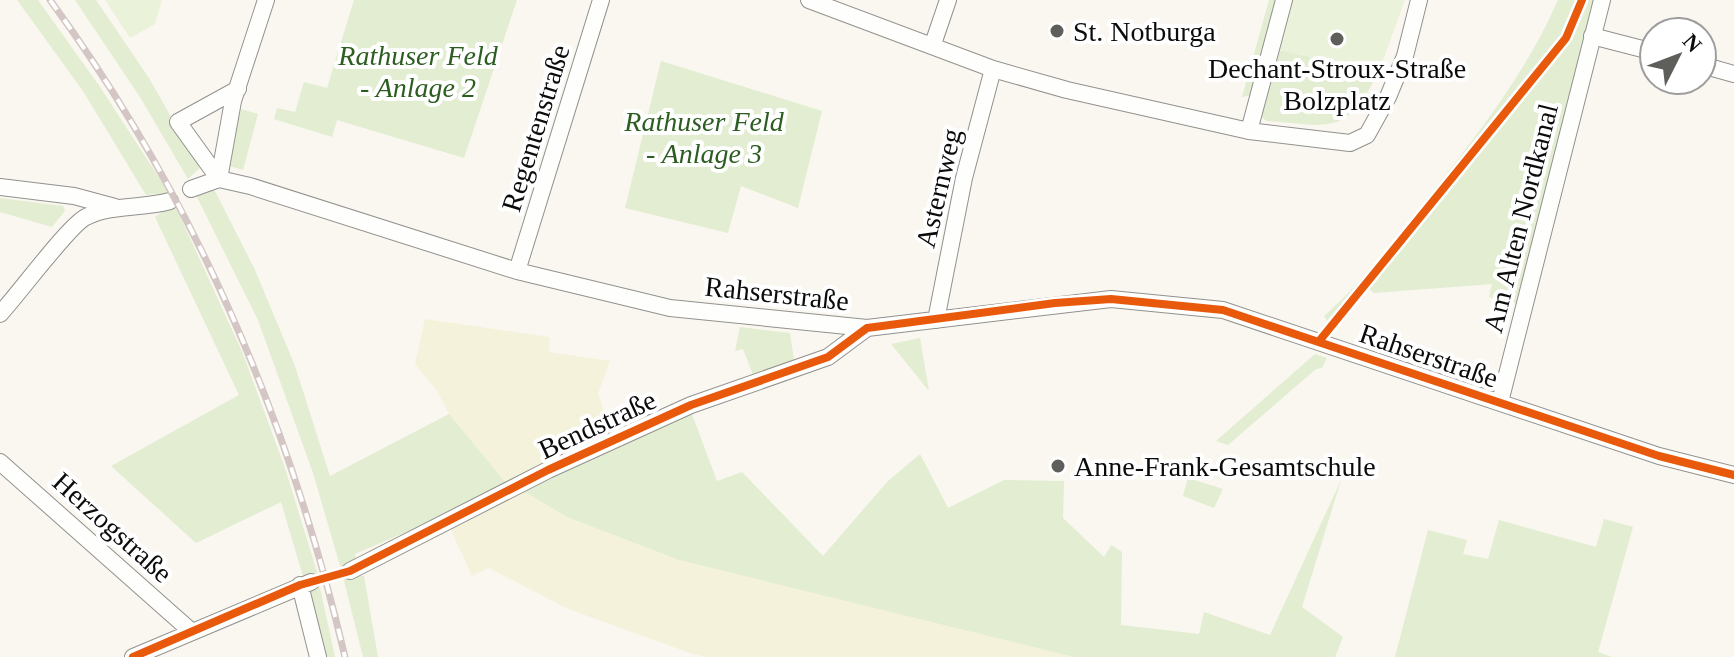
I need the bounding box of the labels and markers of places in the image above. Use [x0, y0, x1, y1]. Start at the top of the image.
place label: St. Notburga [1073, 16, 1216, 47]
marker: St. Notburga [1048, 22, 1066, 40]
marker: Dechant-Stroux-Straße Bolzplatz [1328, 30, 1346, 48]
place label: Dechant-Stroux-Straße Bolzplatz [1208, 53, 1466, 116]
place label: Anne-Frank-Gesamtschule [1074, 451, 1376, 482]
marker: Anne-Frank-Gesamtschule [1049, 457, 1067, 475]

